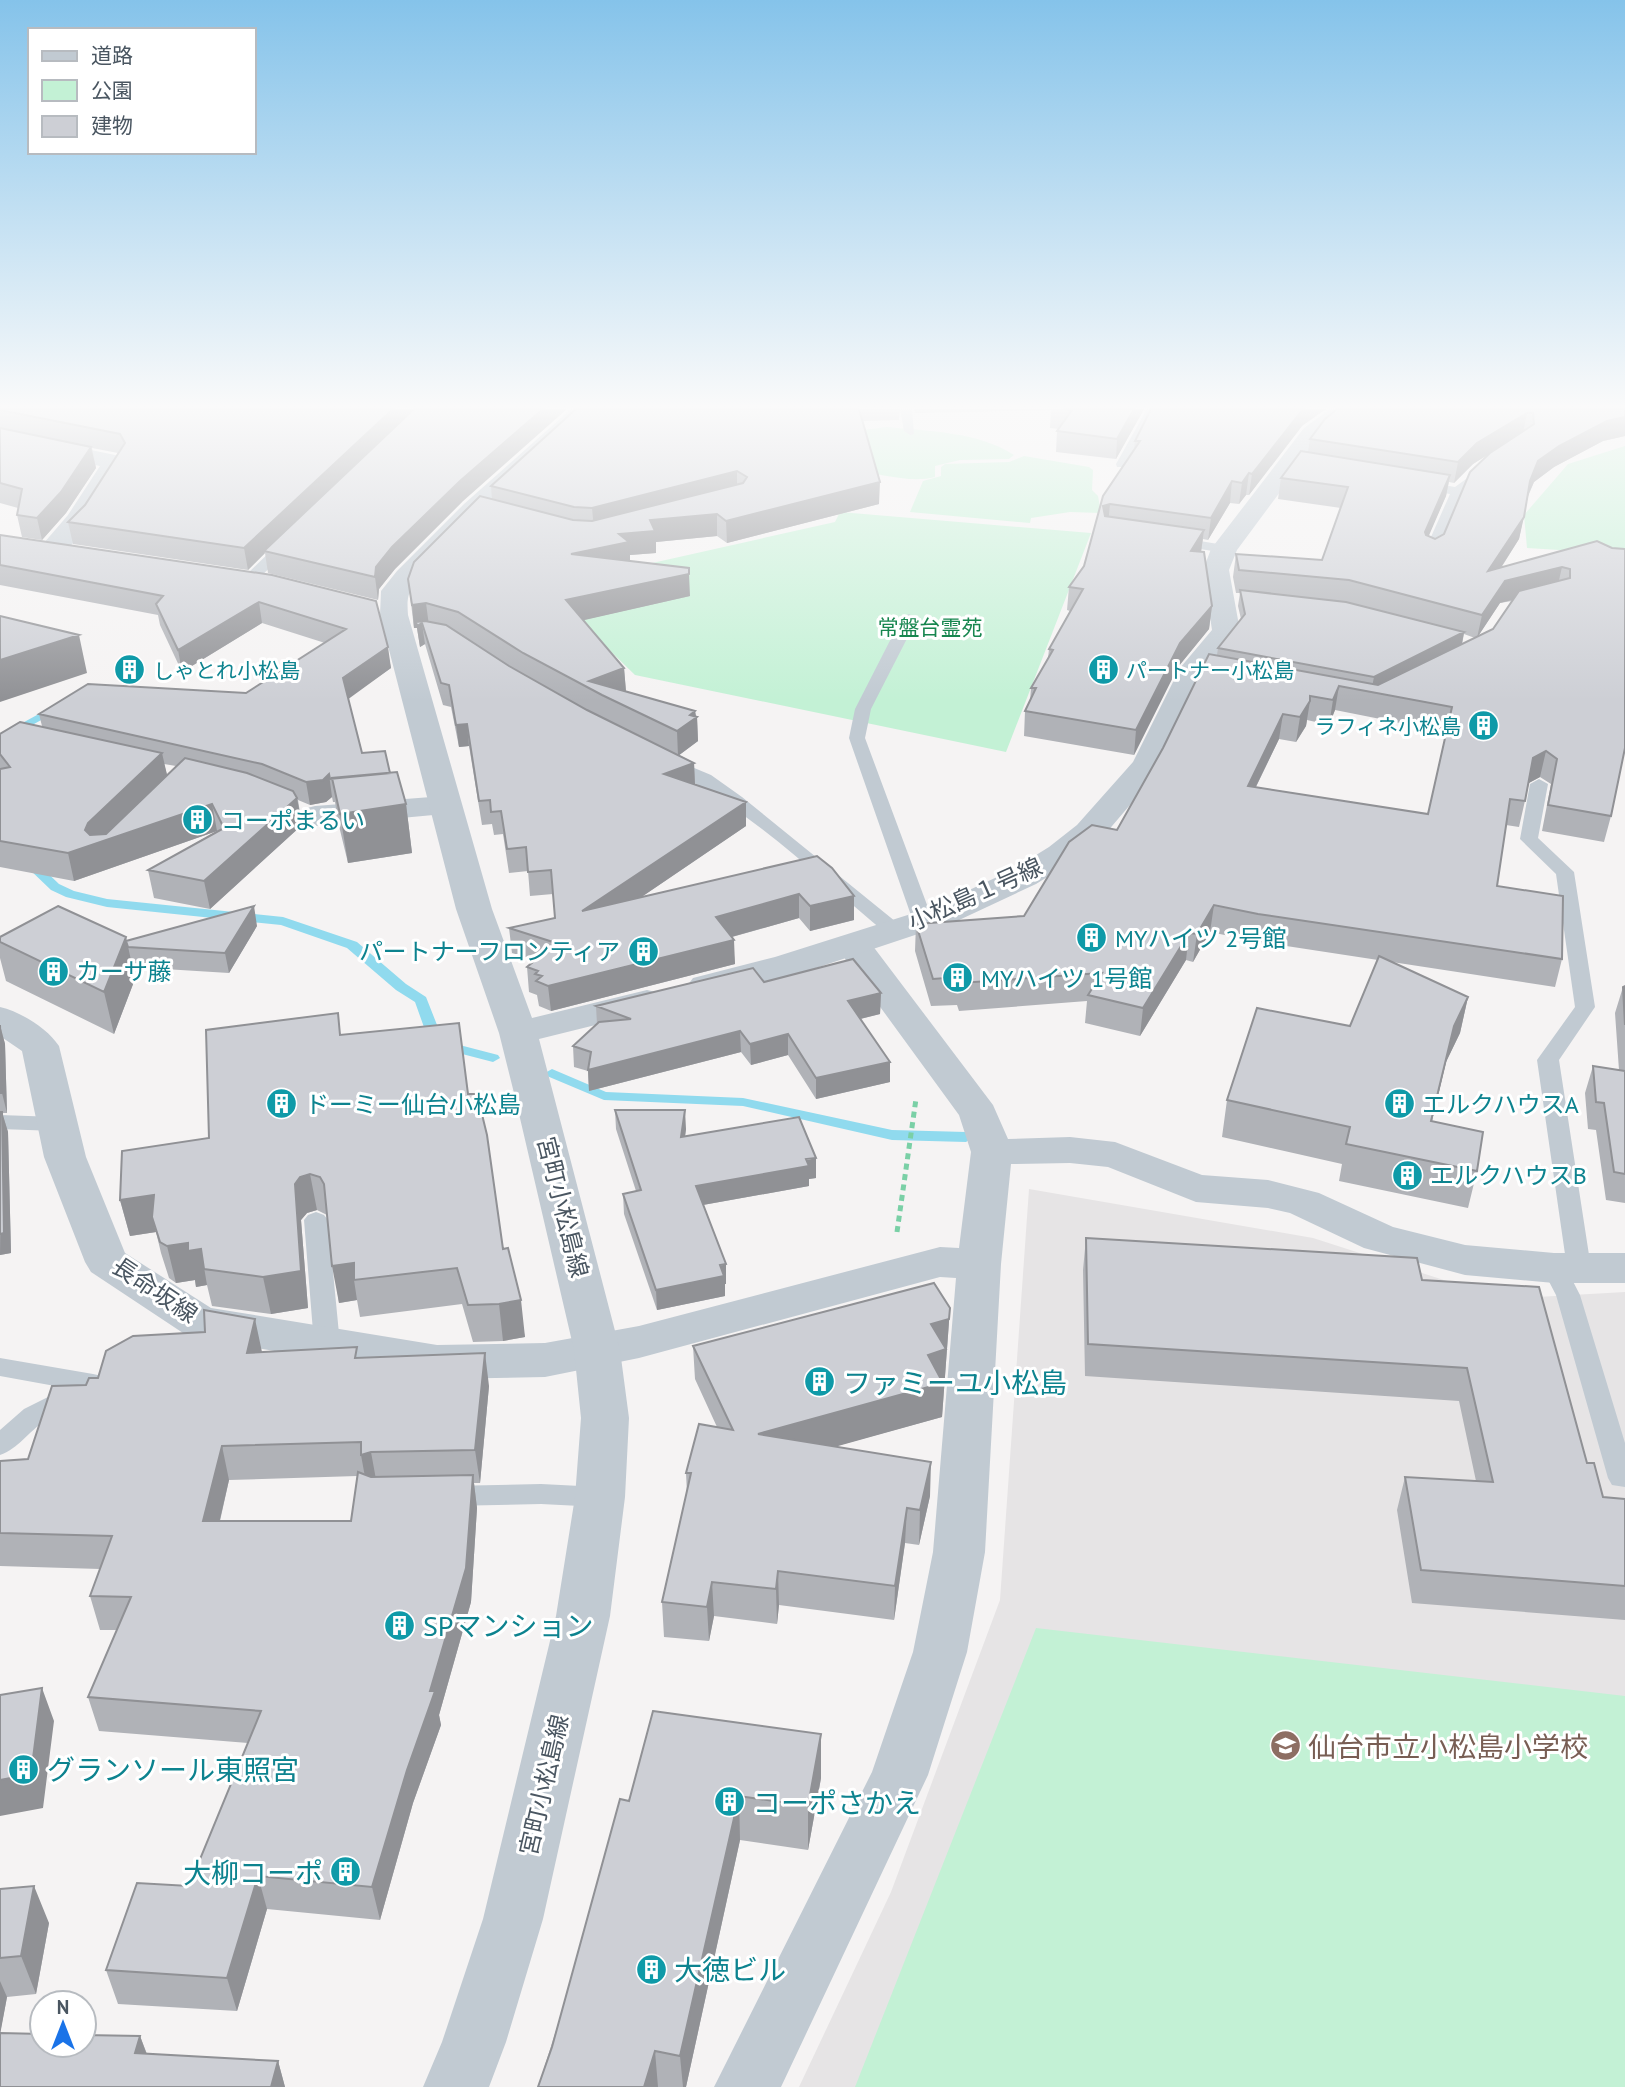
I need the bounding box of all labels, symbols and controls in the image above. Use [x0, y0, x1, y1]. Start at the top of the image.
legend [28, 28, 256, 154]
text: 道路 [91, 42, 133, 69]
text: 公園 [91, 77, 133, 104]
text: 建物 [91, 112, 133, 139]
park label: 常盤台霊苑 [878, 614, 983, 641]
building icon: しゃとれ小松島 [113, 653, 147, 687]
building icon: パートナー小松島 [1086, 653, 1120, 687]
place label: しゃとれ小松島 [153, 657, 300, 684]
place label: パートナー小松島 [1126, 657, 1294, 684]
building icon: ラフィネ小松島 [1467, 709, 1501, 743]
place label: ラフィネ小松島 [1314, 713, 1461, 740]
building icon: コーポまるい [181, 803, 215, 837]
place label: コーポまるい [221, 805, 365, 836]
street label: 小松島１号線 [903, 851, 1047, 937]
building icon: MYハイツ 2号館 [1075, 921, 1109, 955]
place label: MYハイツ 2号館 [1115, 923, 1286, 954]
building icon: パートナーフロンティア [626, 934, 660, 968]
place label: パートナーフロンティア [359, 936, 620, 967]
building icon: カーサ藤 [36, 954, 70, 988]
place label: カーサ藤 [76, 956, 172, 987]
building icon: MYハイツ 1号館 [941, 961, 975, 995]
place label: MYハイツ 1号館 [981, 963, 1152, 994]
building icon: ドーミー仙台小松島 [265, 1087, 299, 1121]
building icon: エルクハウスA [1382, 1087, 1416, 1121]
place label: ドーミー仙台小松島 [305, 1089, 521, 1120]
place label: エルクハウスA [1422, 1089, 1579, 1120]
street label: 宮町小松島線 [531, 1133, 595, 1281]
building icon: エルクハウスB [1390, 1158, 1424, 1192]
place label: エルクハウスB [1430, 1160, 1587, 1191]
street label: 長命坂線 [107, 1250, 203, 1330]
place label: ファミーユ小松島 [843, 1364, 1067, 1401]
building icon: ファミーユ小松島 [803, 1365, 837, 1399]
place label: SPマンション [423, 1607, 594, 1644]
building icon: SPマンション [383, 1608, 417, 1642]
street label: 宮町小松島線 [513, 1711, 575, 1859]
place label: 仙台市立小松島小学校 [1308, 1728, 1588, 1765]
school or university icon: 仙台市立小松島小学校 [1268, 1729, 1302, 1763]
place label: グランソール東照宮 [47, 1751, 299, 1788]
building icon: グランソール東照宮 [7, 1752, 41, 1786]
place label: コーポさかえ [753, 1784, 921, 1821]
building icon: コーポさかえ [713, 1785, 747, 1819]
place label: 大柳コーポ [183, 1854, 323, 1891]
building icon: 大柳コーポ [329, 1855, 363, 1889]
place label: 大徳ビル [674, 1951, 786, 1988]
building icon: 大徳ビル [634, 1952, 668, 1986]
north arrow [28, 1989, 98, 2059]
text: N [57, 1995, 69, 2019]

